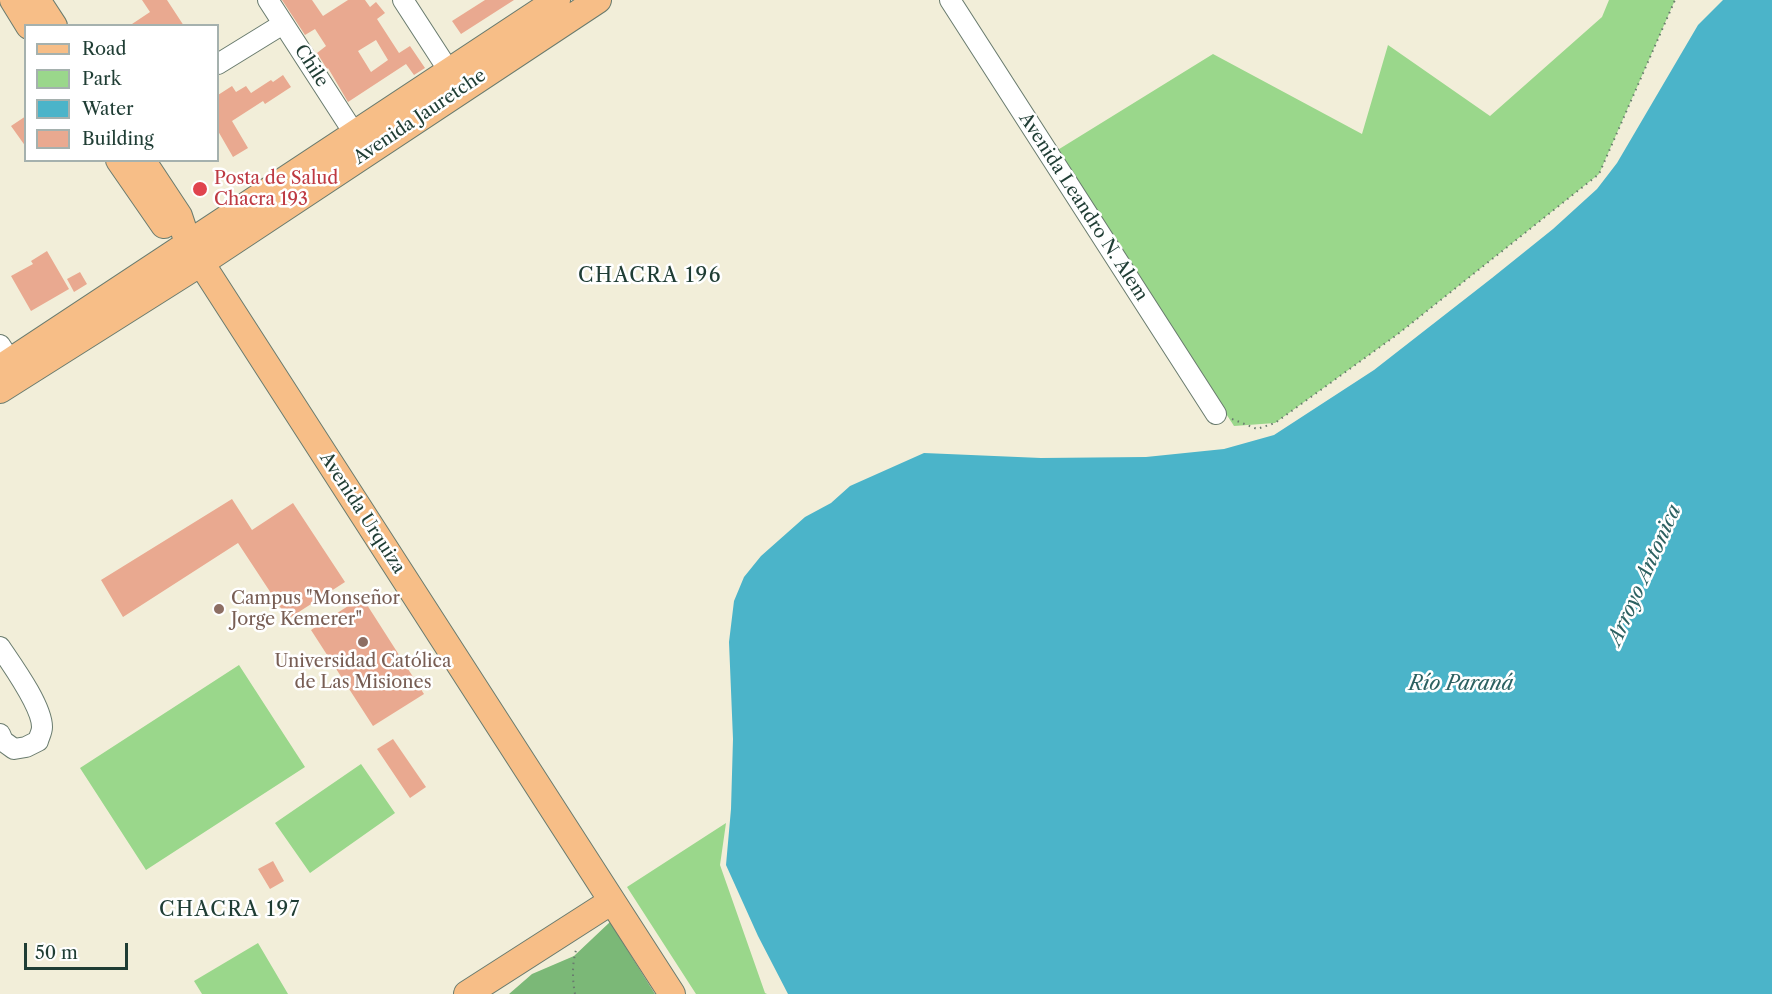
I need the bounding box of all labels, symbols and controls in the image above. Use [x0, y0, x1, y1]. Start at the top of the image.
legend [24, 24, 219, 162]
text: Road [82, 38, 127, 60]
street label: Chile [289, 41, 333, 91]
street label: Avenida Jauretche [350, 65, 490, 169]
text: Park [82, 68, 121, 90]
text: Water [82, 98, 134, 120]
street label: Avenida Leandro N. Alem [1014, 109, 1152, 305]
text: Building [82, 128, 154, 150]
place label: Posta de Salud Chacra 193 [214, 168, 338, 210]
marker: Posta de Salud Chacra 193 [191, 180, 209, 198]
district label: CHACRA 196 [578, 264, 722, 288]
street label: Avenida Urquiza [315, 448, 409, 578]
water label: Arroyo Antonica [1603, 501, 1687, 649]
place label: Campus "Monseñor Jorge Kemerer" [231, 588, 400, 630]
marker: Campus "Monseñor Jorge Kemerer" [212, 602, 226, 616]
marker: Universidad Católica de Las Misiones [356, 635, 370, 649]
place label: Universidad Católica de Las Misiones [275, 651, 451, 694]
water label: Río Paraná [1409, 672, 1513, 696]
district label: CHACRA 197 [159, 898, 301, 922]
scale bar [27, 931, 130, 969]
text: 50 m [35, 942, 78, 964]

